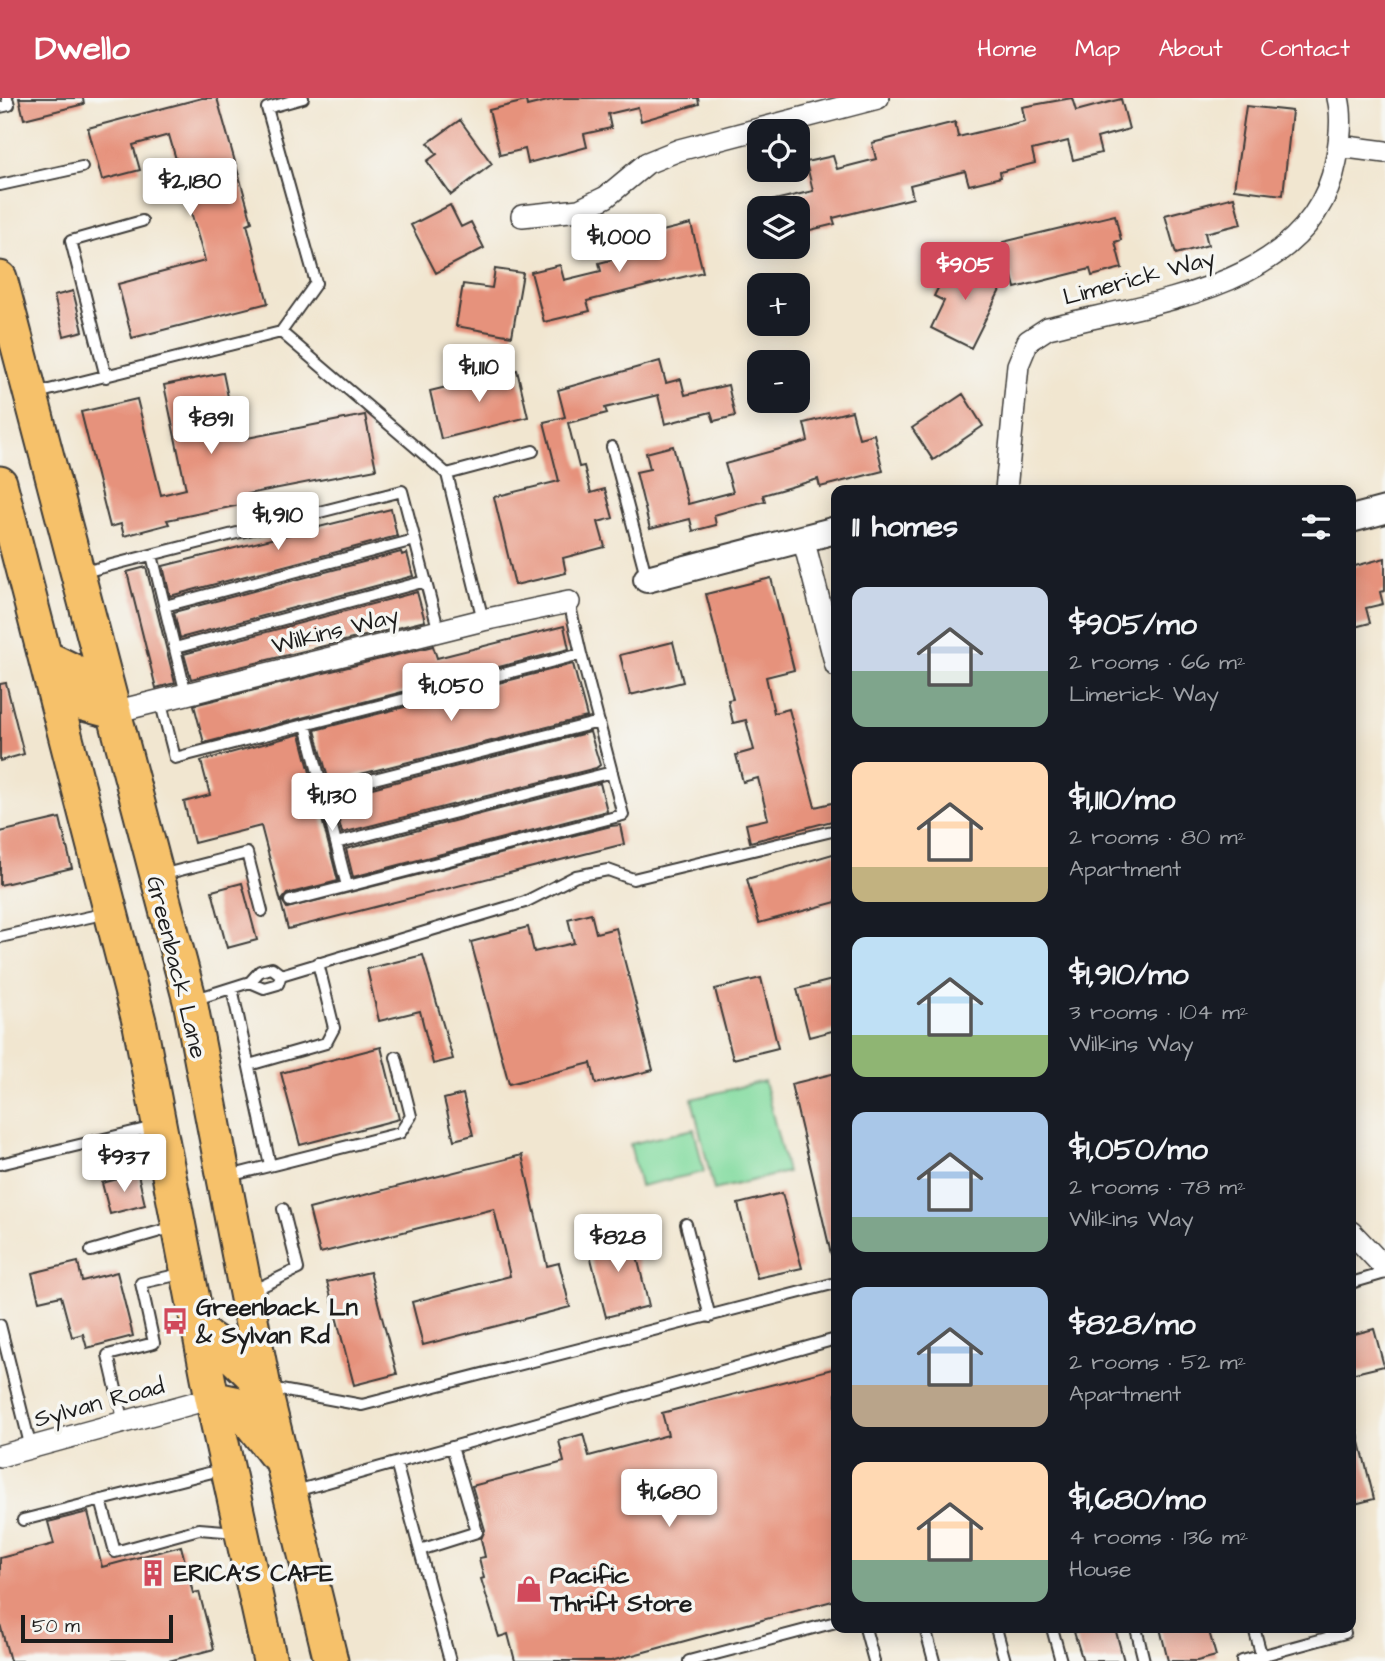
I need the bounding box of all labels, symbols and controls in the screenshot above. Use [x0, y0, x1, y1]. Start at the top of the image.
text: Dwello [35, 26, 130, 72]
text: Home [977, 32, 1037, 66]
text: Map [1075, 32, 1120, 66]
text: About [1158, 32, 1223, 66]
text: Contact [1261, 32, 1350, 66]
map controls [747, 119, 810, 413]
button: locate [747, 119, 810, 182]
pin: $2,180 [133, 158, 247, 218]
text: $2,180 [159, 165, 221, 197]
button: layers [747, 196, 810, 259]
pin: $1,000 [562, 214, 676, 274]
text: $1,000 [587, 221, 651, 253]
street label: Limerick Way [1059, 241, 1219, 316]
pin: $905 [924, 242, 1006, 302]
text: $905 [937, 249, 993, 281]
button: + [747, 273, 810, 336]
pin: $1,110 [422, 344, 536, 404]
button: − [747, 350, 810, 413]
text: $1,110 [459, 351, 499, 383]
pin: $891 [170, 396, 252, 456]
text: $891 [189, 403, 233, 435]
pin: $1,910 [221, 492, 335, 552]
text: $1,910 [253, 499, 303, 531]
text: 11 homes [852, 506, 958, 548]
icon: filters [1297, 508, 1335, 546]
street label: Wilkins Way [268, 599, 403, 664]
text: $905/mo [1069, 604, 1197, 646]
icon: home [908, 615, 992, 699]
text: 2 rooms · 66 m² [1069, 646, 1246, 678]
pin: $1,050 [394, 664, 508, 723]
text: $1,050 [418, 670, 484, 702]
text: Limerick Way [1069, 678, 1219, 710]
pin: $1,130 [275, 774, 389, 833]
text: $1,110/mo [1069, 779, 1175, 821]
text: $1,130 [308, 780, 357, 812]
icon: home [908, 790, 992, 874]
text: 2 rooms · 80 m² [1069, 821, 1246, 853]
text: Apartment [1069, 853, 1181, 885]
street label: Greenback Lane [137, 872, 215, 1062]
text: $1,910/mo [1069, 954, 1189, 996]
icon: home [908, 965, 992, 1049]
text: 3 rooms · 104 m² [1069, 996, 1248, 1028]
text: Wilkins Way [1069, 1028, 1194, 1060]
text: $1,050/mo [1069, 1129, 1208, 1171]
pin: $937 [83, 1134, 165, 1194]
icon: home [908, 1140, 992, 1224]
text: $937 [98, 1141, 150, 1173]
text: 2 rooms · 78 m² [1069, 1171, 1246, 1203]
text: Wilkins Way [1069, 1203, 1194, 1235]
pin: $828 [577, 1214, 659, 1274]
text: $828 [590, 1221, 646, 1253]
place label: Greenback Ln & Sylvan Rd [195, 1291, 358, 1355]
text: $828/mo [1069, 1304, 1196, 1346]
bus stop icon: Greenback Ln & Sylvan Rd [160, 1306, 190, 1336]
icon: home [908, 1315, 992, 1399]
text: 2 rooms · 52 m² [1069, 1346, 1246, 1378]
street label: Sylvan Road [30, 1369, 169, 1438]
text: Apartment [1069, 1378, 1181, 1410]
pin: $1,680 [612, 1470, 726, 1529]
text: $1,680 [637, 1476, 701, 1508]
text: $1,680/mo [1069, 1479, 1206, 1521]
icon: home [908, 1490, 992, 1574]
text: 4 rooms · 136 m² [1069, 1521, 1248, 1553]
text: House [1069, 1553, 1132, 1585]
place label: ERICA'S CAFE [174, 1557, 334, 1591]
building icon: ERICA'S CAFE [138, 1558, 168, 1588]
place label: Pacific Thrift Store [549, 1559, 692, 1621]
shop icon: Pacific Thrift Store [514, 1574, 544, 1604]
scale bar [21, 1612, 173, 1644]
text: 50 m [32, 1613, 80, 1640]

